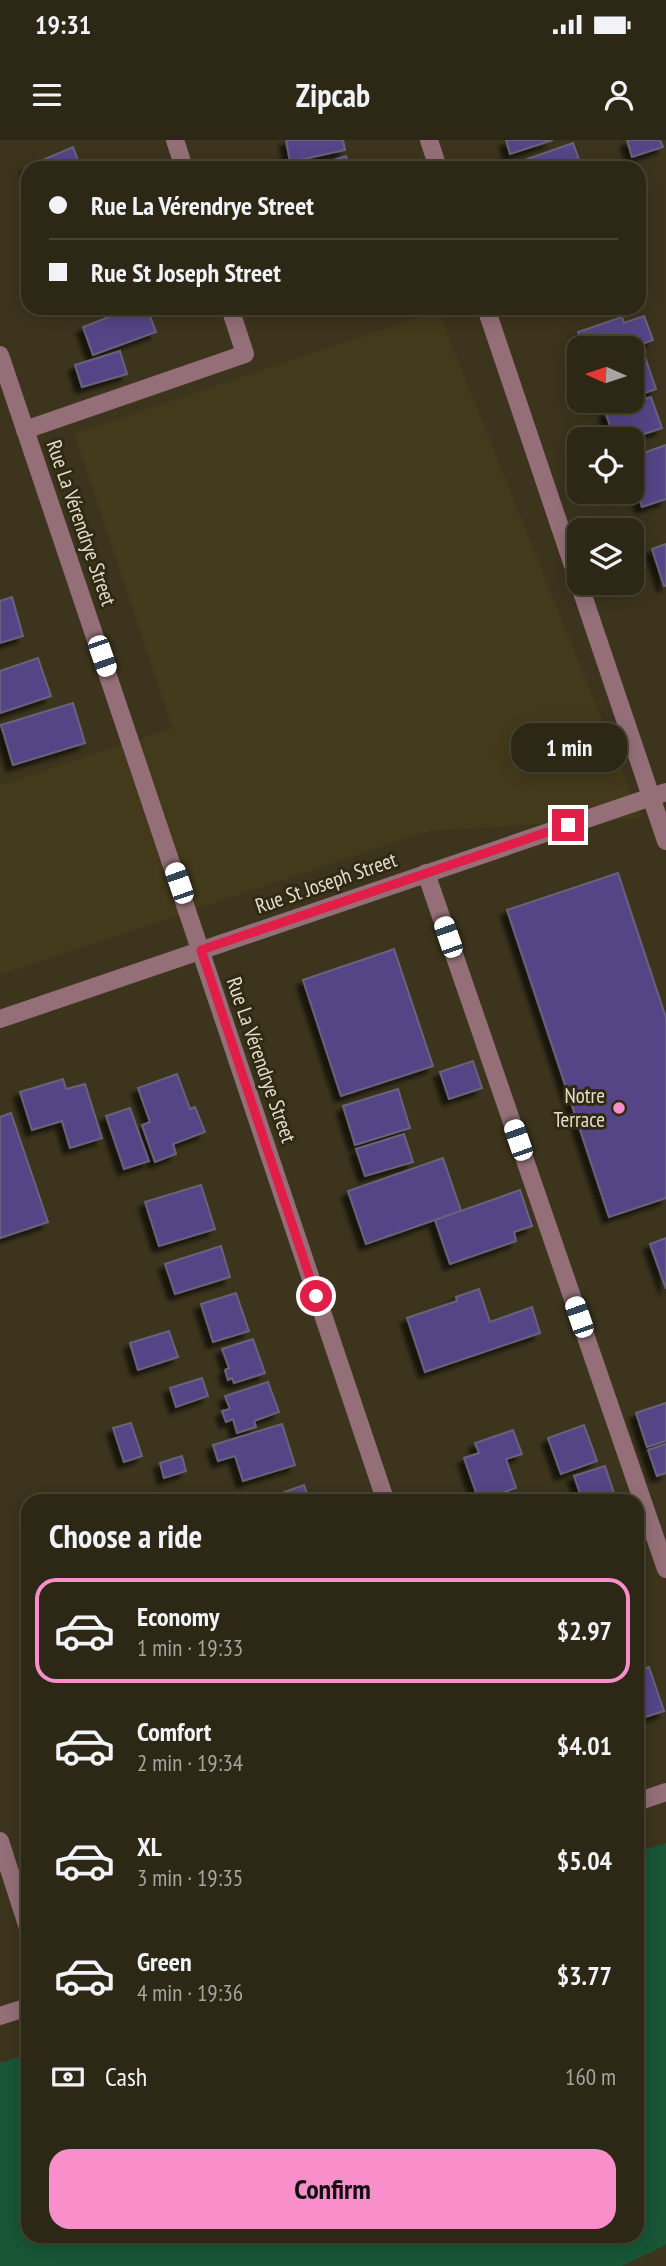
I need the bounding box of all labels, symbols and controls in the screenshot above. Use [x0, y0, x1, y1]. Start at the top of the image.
text: 19:31 [35, 8, 91, 41]
text: Zipcab [296, 74, 370, 116]
icon: menu [28, 76, 66, 114]
icon: person [600, 76, 638, 114]
text: Rue La Vérendrye Street [91, 189, 314, 222]
text: Rue St Joseph Street [91, 256, 281, 289]
north arrow [567, 336, 644, 413]
map controls [567, 336, 644, 595]
button: locate [567, 427, 644, 504]
street label: Rue La Vérendrye Street [40, 436, 123, 609]
button: layers [567, 518, 644, 595]
car [86, 633, 119, 679]
callout: 1 min [510, 724, 626, 772]
text: 1 min [546, 733, 592, 762]
route end [552, 809, 584, 841]
street label: Rue St Joseph Street [252, 846, 400, 919]
car [163, 860, 196, 906]
car [432, 914, 465, 960]
street label: Rue La Vérendrye Street [220, 973, 303, 1146]
place label: Notre Terrace [553, 1082, 605, 1133]
marker: Notre Terrace [611, 1100, 627, 1116]
car [502, 1117, 535, 1163]
route start [300, 1280, 332, 1312]
car [563, 1294, 596, 1340]
text: Choose a ride [49, 1515, 202, 1557]
icon: car [53, 1599, 116, 1662]
text: Economy [137, 1600, 219, 1633]
text: $2.97 [557, 1614, 612, 1647]
text: 1 min · 19:33 [137, 1633, 243, 1662]
icon: car [53, 1714, 116, 1777]
text: Comfort [137, 1715, 211, 1748]
text: $4.01 [557, 1729, 612, 1762]
text: 2 min · 19:34 [137, 1748, 243, 1777]
icon: car [53, 1829, 116, 1892]
text: XL [137, 1830, 162, 1863]
text: $5.04 [557, 1844, 612, 1877]
text: 3 min · 19:35 [137, 1863, 243, 1892]
icon: car [53, 1944, 116, 2007]
text: Green [137, 1945, 192, 1978]
text: $3.77 [557, 1959, 612, 1992]
text: 4 min · 19:36 [137, 1978, 243, 2007]
icon: cash [49, 2058, 87, 2096]
text: Cash [105, 2060, 147, 2093]
text: 160 m [565, 2062, 616, 2091]
button: Confirm [49, 2149, 616, 2229]

